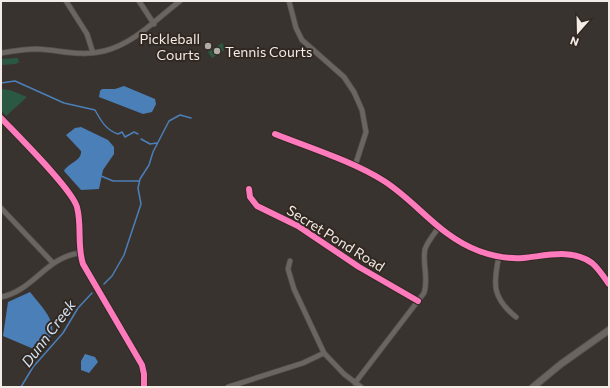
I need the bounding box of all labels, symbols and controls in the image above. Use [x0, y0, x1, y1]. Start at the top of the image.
north arrow [558, 12, 598, 52]
place label: Pickleball Courts [139, 30, 200, 63]
text: N [568, 34, 581, 49]
marker: Pickleball Courts [203, 41, 213, 51]
place label: Tennis Courts [225, 43, 312, 60]
marker: Tennis Courts [212, 46, 222, 56]
street label: Secret Pond Road [284, 201, 388, 275]
water label: Dunn Creek [17, 295, 80, 370]

